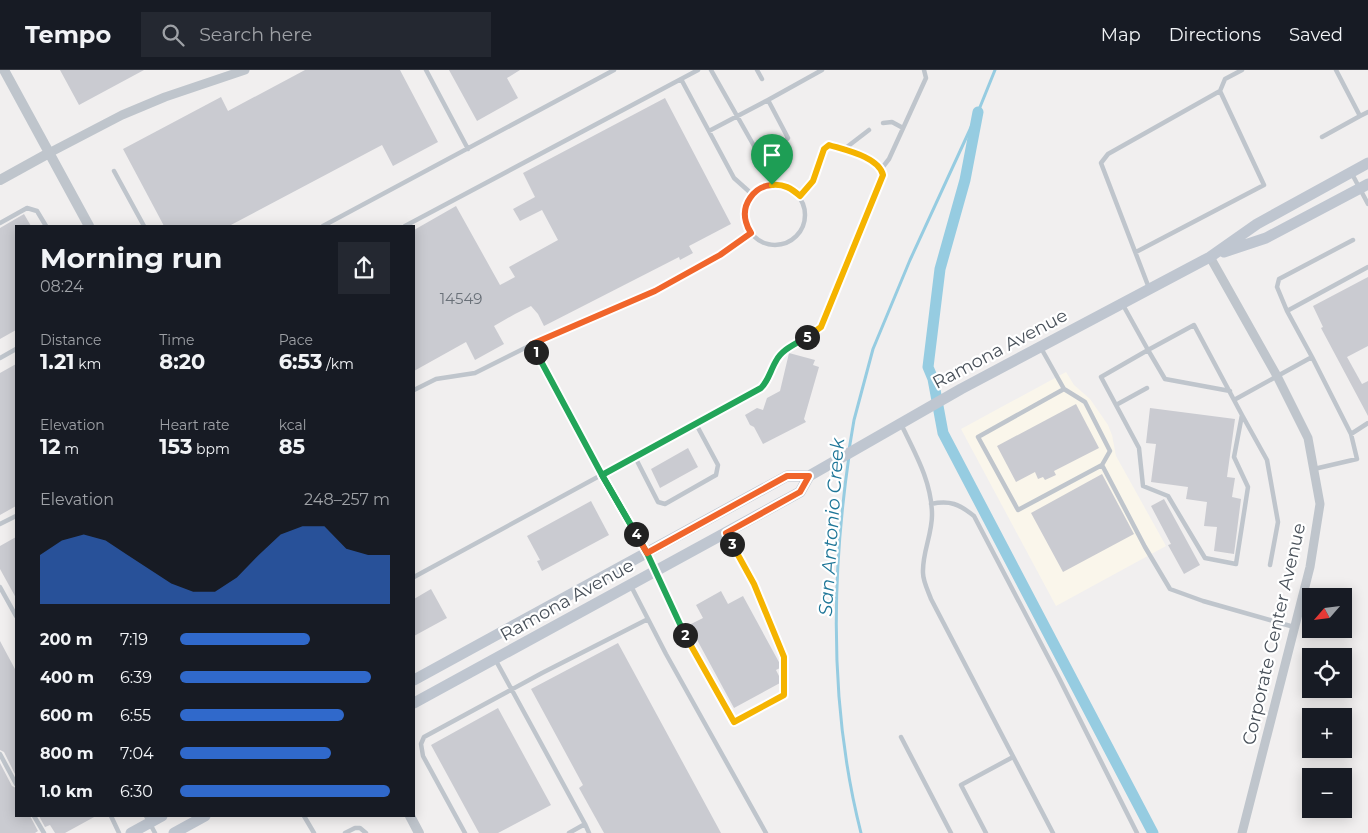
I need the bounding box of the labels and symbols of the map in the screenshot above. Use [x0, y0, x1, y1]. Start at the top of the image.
pin [751, 134, 793, 185]
house number: 14549 [440, 289, 482, 308]
street label: Ramona Avenue [929, 304, 1071, 394]
pin: 5 [794, 324, 820, 350]
pin: 1 [524, 340, 548, 364]
water label: San Antonio Creek [814, 437, 849, 617]
street label: Corporate Center Avenue [1238, 521, 1310, 747]
pin: 4 [624, 522, 648, 546]
pin: 3 [720, 532, 744, 556]
street label: Ramona Avenue [496, 554, 638, 646]
north arrow [1302, 588, 1352, 638]
pin: 2 [672, 622, 698, 648]

